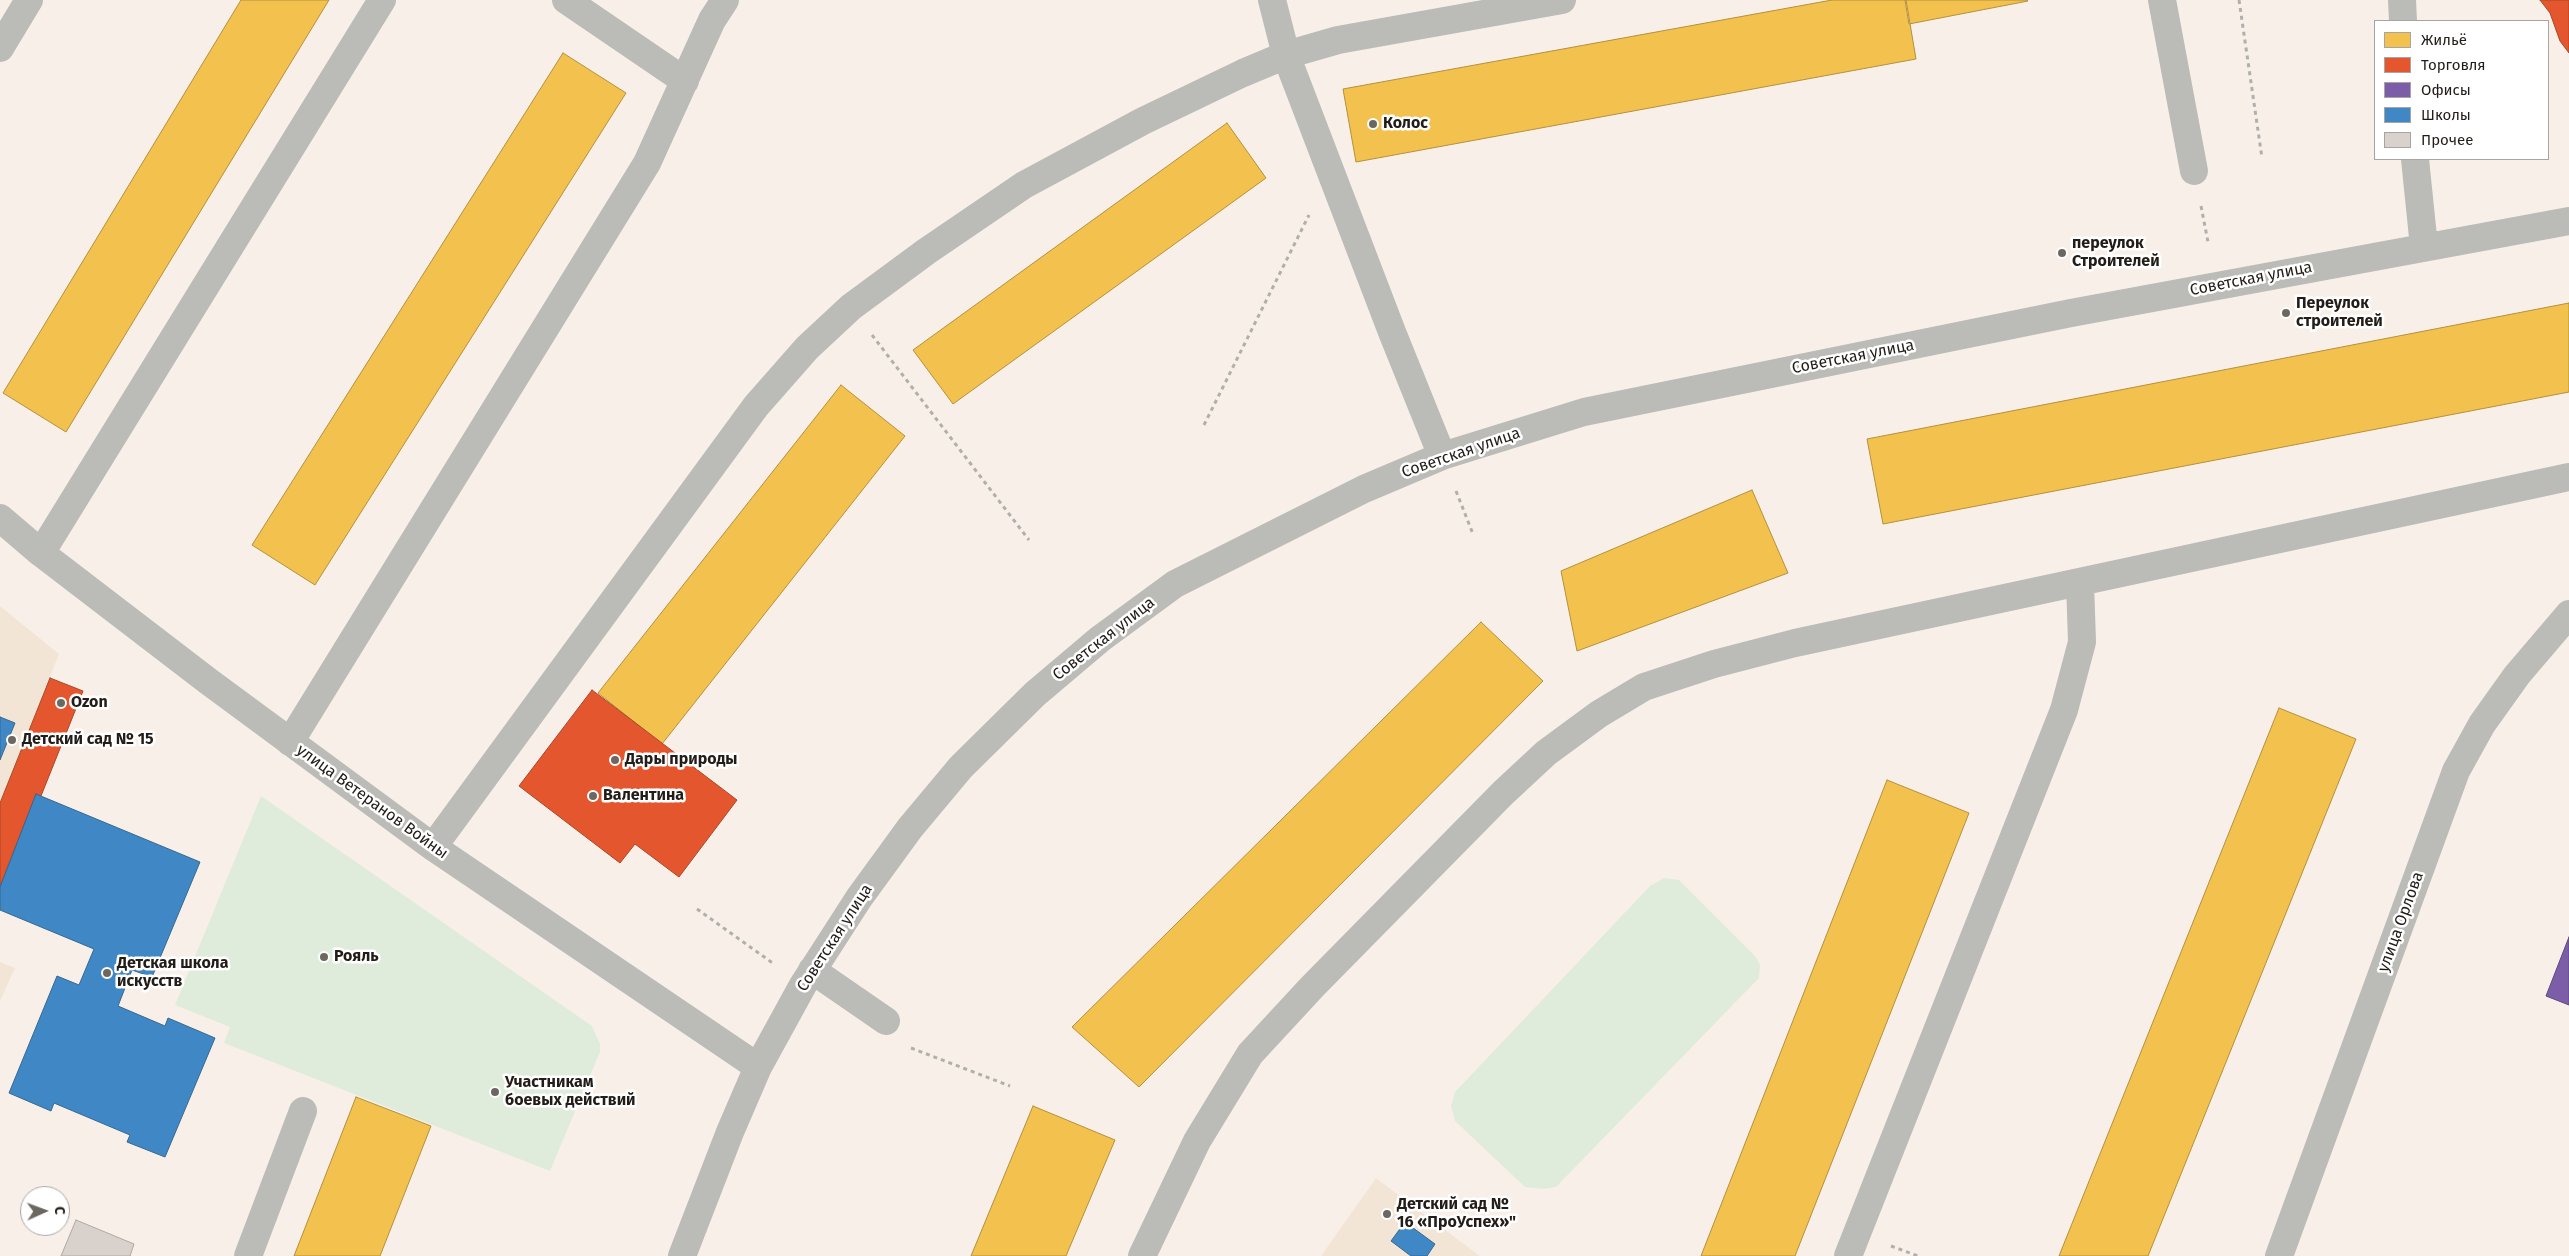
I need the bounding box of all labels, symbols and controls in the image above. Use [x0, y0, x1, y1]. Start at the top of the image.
legend [2374, 20, 2549, 160]
text: Жильё [2421, 31, 2467, 49]
text: Торговля [2421, 56, 2486, 74]
text: Офисы [2421, 81, 2471, 99]
text: Школы [2421, 106, 2471, 124]
place label: Колос [1383, 114, 1428, 134]
marker: Колос [1367, 118, 1379, 130]
text: Прочее [2421, 131, 2473, 149]
place label: переулок Строителей [2072, 234, 2160, 272]
marker: переулок Строителей [2056, 247, 2068, 259]
street label: Советская улица [2188, 258, 2314, 300]
place label: Переулок строителей [2296, 294, 2383, 332]
marker: Переулок строителей [2280, 307, 2292, 319]
street label: Советская улица [1790, 336, 1916, 378]
street label: Советская улица [1399, 424, 1523, 482]
street label: Советская улица [1049, 593, 1159, 685]
place label: Ozon [71, 693, 108, 713]
marker: Ozon [55, 697, 67, 709]
place label: Детский сад № 15 [22, 730, 154, 750]
marker: Детский сад № 15 [6, 734, 18, 746]
street label: улица Ветеранов Войны [293, 741, 451, 863]
place label: Дары природы [625, 750, 737, 770]
marker: Дары природы [609, 754, 621, 766]
place label: Валентина [603, 786, 684, 806]
marker: Валентина [587, 790, 599, 802]
street label: улица Орлова [2374, 869, 2428, 975]
street label: Советская улица [793, 881, 877, 995]
place label: Рояль [334, 947, 379, 967]
marker: Рояль [318, 951, 330, 963]
place label: Детская школа искусств [117, 954, 228, 992]
marker: Детская школа искусств [101, 967, 113, 979]
place label: Участникам боевых действий [505, 1073, 636, 1111]
marker: Участникам боевых действий [489, 1086, 501, 1098]
north arrow [20, 1186, 70, 1236]
place label: Детский сад № 16 «ПроУспех»" [1397, 1195, 1516, 1233]
text: С [51, 1206, 68, 1215]
marker: Детский сад № 16 «ПроУспех»" [1381, 1208, 1393, 1220]

